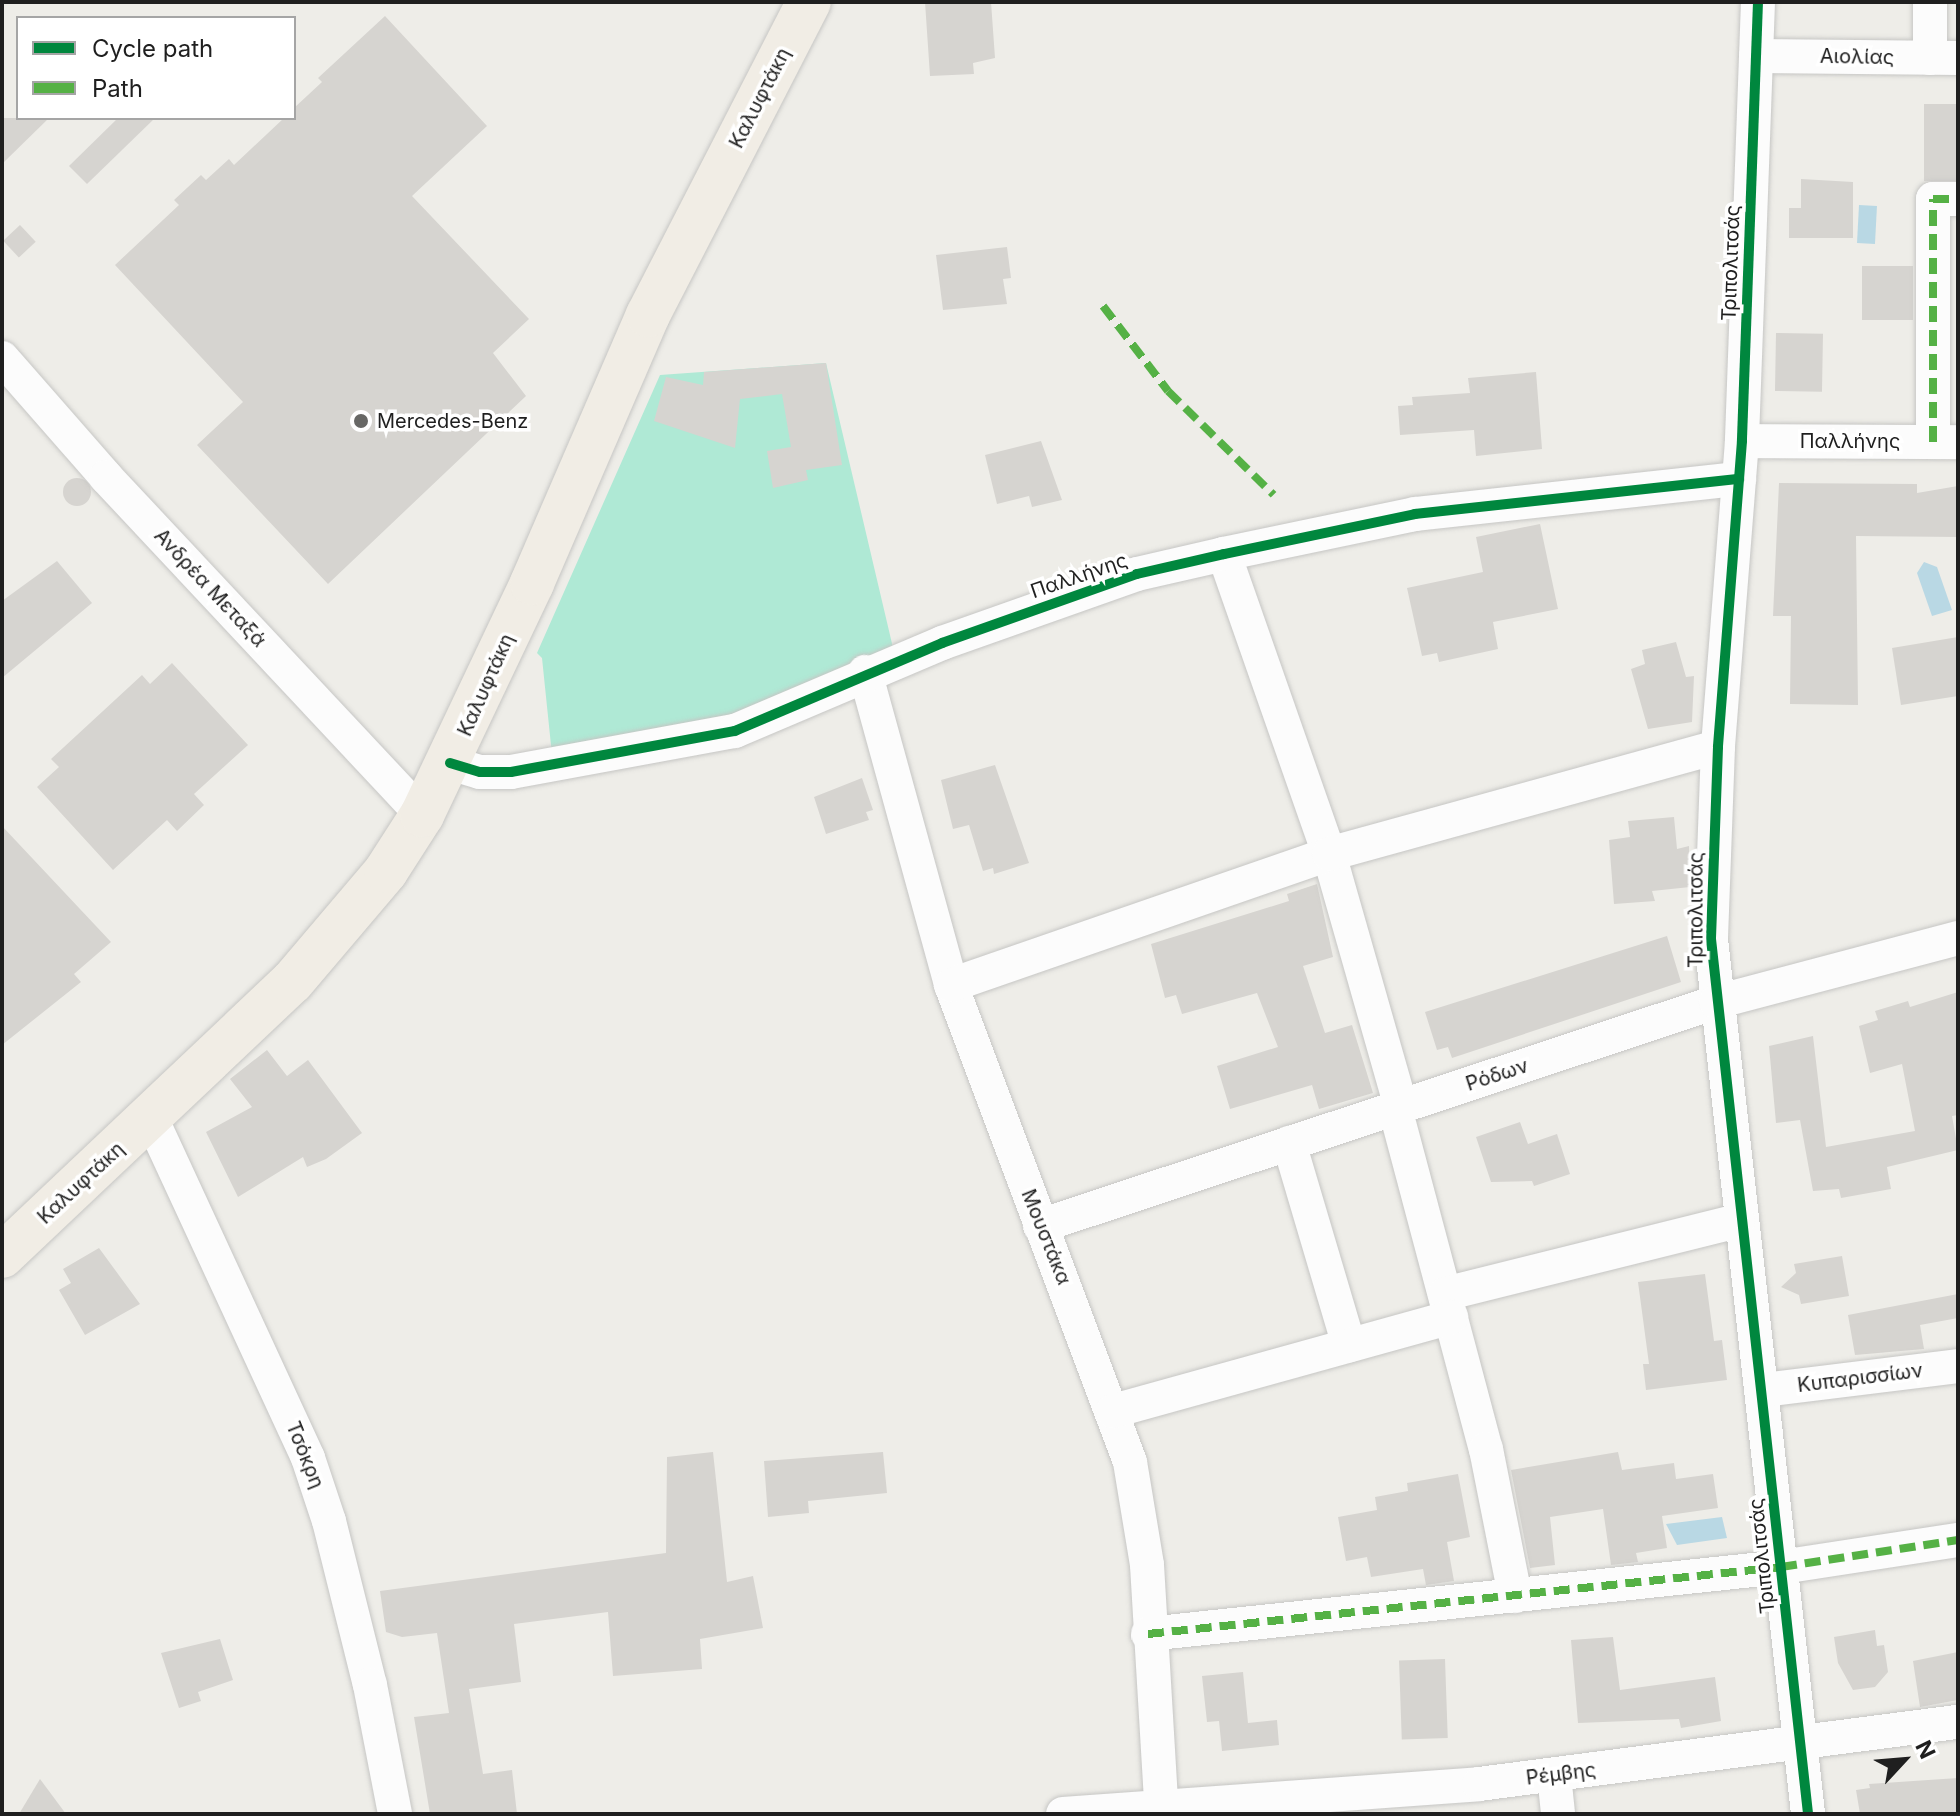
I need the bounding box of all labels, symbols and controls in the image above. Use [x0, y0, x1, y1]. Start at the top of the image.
legend [16, 16, 296, 120]
text: Cycle path [92, 34, 213, 63]
street label: Καλυφτάκη [724, 44, 796, 152]
street label: Αιολίας [1820, 44, 1894, 70]
text: Path [92, 74, 143, 103]
street label: Τριπολιτσάς [1717, 205, 1745, 321]
place label: Mercedes-Benz [377, 409, 528, 433]
marker: Mercedes-Benz [352, 412, 370, 430]
street label: Παλλήνης [1800, 429, 1900, 453]
street label: Ανδρέα Μεταξά [149, 524, 271, 652]
street label: Παλλήνης [1028, 548, 1130, 604]
street label: Καλυφτάκη [453, 630, 519, 740]
street label: Τριπολιτσάς [1684, 852, 1708, 968]
street label: Ρόδων [1463, 1054, 1531, 1096]
street label: Καλυφτάκη [33, 1137, 129, 1229]
street label: Μουστάκα [1016, 1186, 1076, 1288]
street label: Κυπαρισσίων [1796, 1358, 1924, 1398]
street label: Τσόκρη [281, 1418, 329, 1492]
street label: Τριπολιτσάς [1744, 1497, 1780, 1615]
north arrow [1864, 1720, 1944, 1800]
text: N [1910, 1736, 1941, 1763]
street label: Ρέμβης [1525, 1758, 1597, 1790]

